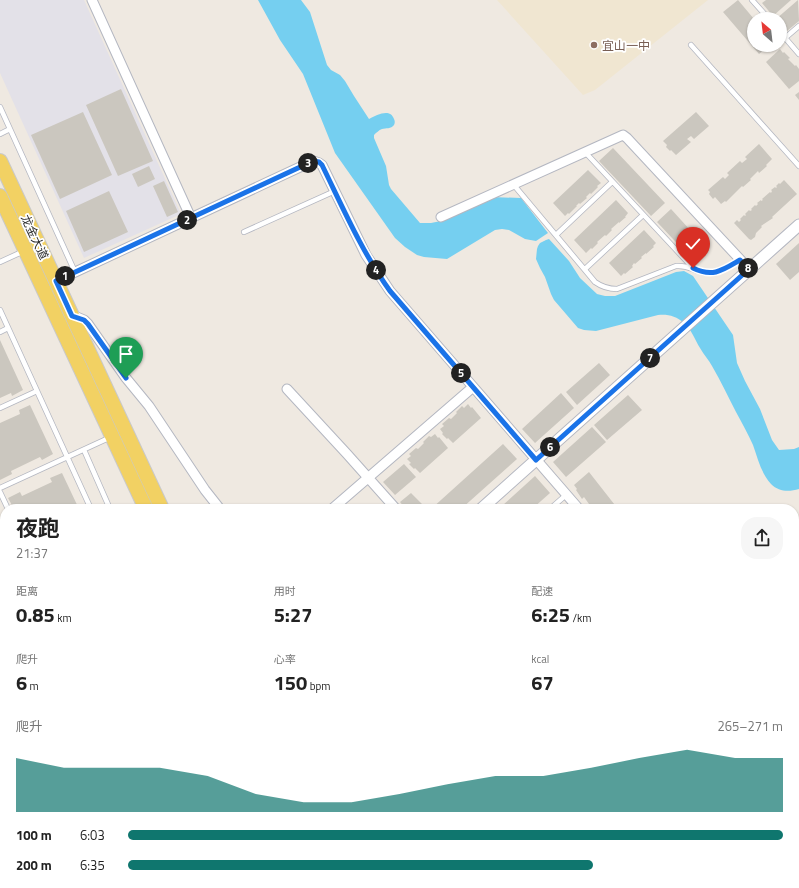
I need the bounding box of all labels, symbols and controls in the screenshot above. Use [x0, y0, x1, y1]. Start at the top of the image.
north arrow [747, 12, 787, 52]
map controls [747, 12, 787, 52]
place label: 宜山一中 [602, 36, 650, 55]
marker: 宜山一中 [589, 40, 599, 50]
pin: 3 [298, 153, 318, 173]
text: 3 [305, 155, 311, 171]
pin: 2 [177, 210, 197, 230]
street label: 龙金大道 [16, 211, 54, 263]
text: 2 [184, 212, 190, 228]
pin [676, 227, 710, 268]
icon: check [682, 233, 704, 255]
pin: 8 [738, 258, 758, 278]
pin: 4 [366, 260, 386, 280]
text: 8 [745, 260, 751, 276]
text: 4 [373, 262, 379, 278]
pin: 1 [55, 266, 75, 286]
text: 1 [62, 268, 68, 284]
pin [109, 337, 143, 378]
icon: arrive [115, 343, 137, 365]
pin: 7 [640, 348, 660, 368]
text: 7 [647, 350, 653, 366]
pin: 5 [451, 363, 471, 383]
text: 5 [458, 365, 464, 381]
pin: 6 [540, 437, 560, 457]
text: 6 [547, 439, 553, 455]
text: 夜跑 [16, 511, 60, 545]
button: share [741, 517, 783, 559]
text: 21:37 [16, 543, 48, 563]
text: 距离 [16, 583, 38, 599]
text: 用时 [274, 583, 296, 599]
text: 配速 [531, 583, 553, 599]
text: 0.85 [16, 599, 55, 630]
text: 5:27 [274, 599, 312, 630]
text: 6:25 [531, 599, 570, 630]
text: km [55, 610, 72, 626]
text: /km [570, 610, 591, 626]
text: 爬升 [16, 651, 38, 667]
text: 心率 [274, 651, 296, 667]
text: kcal [531, 651, 549, 667]
text: 6 [16, 667, 27, 698]
text: 150 [274, 667, 307, 698]
text: 67 [531, 667, 554, 698]
text: m [27, 678, 39, 694]
text: bpm [307, 678, 330, 694]
text: 爬升 [16, 716, 42, 736]
text: 265–271 m [717, 716, 783, 736]
text: 100 m [16, 825, 52, 845]
text: 6:03 [80, 825, 105, 845]
text: 200 m [16, 855, 52, 875]
text: 6:35 [80, 855, 105, 875]

